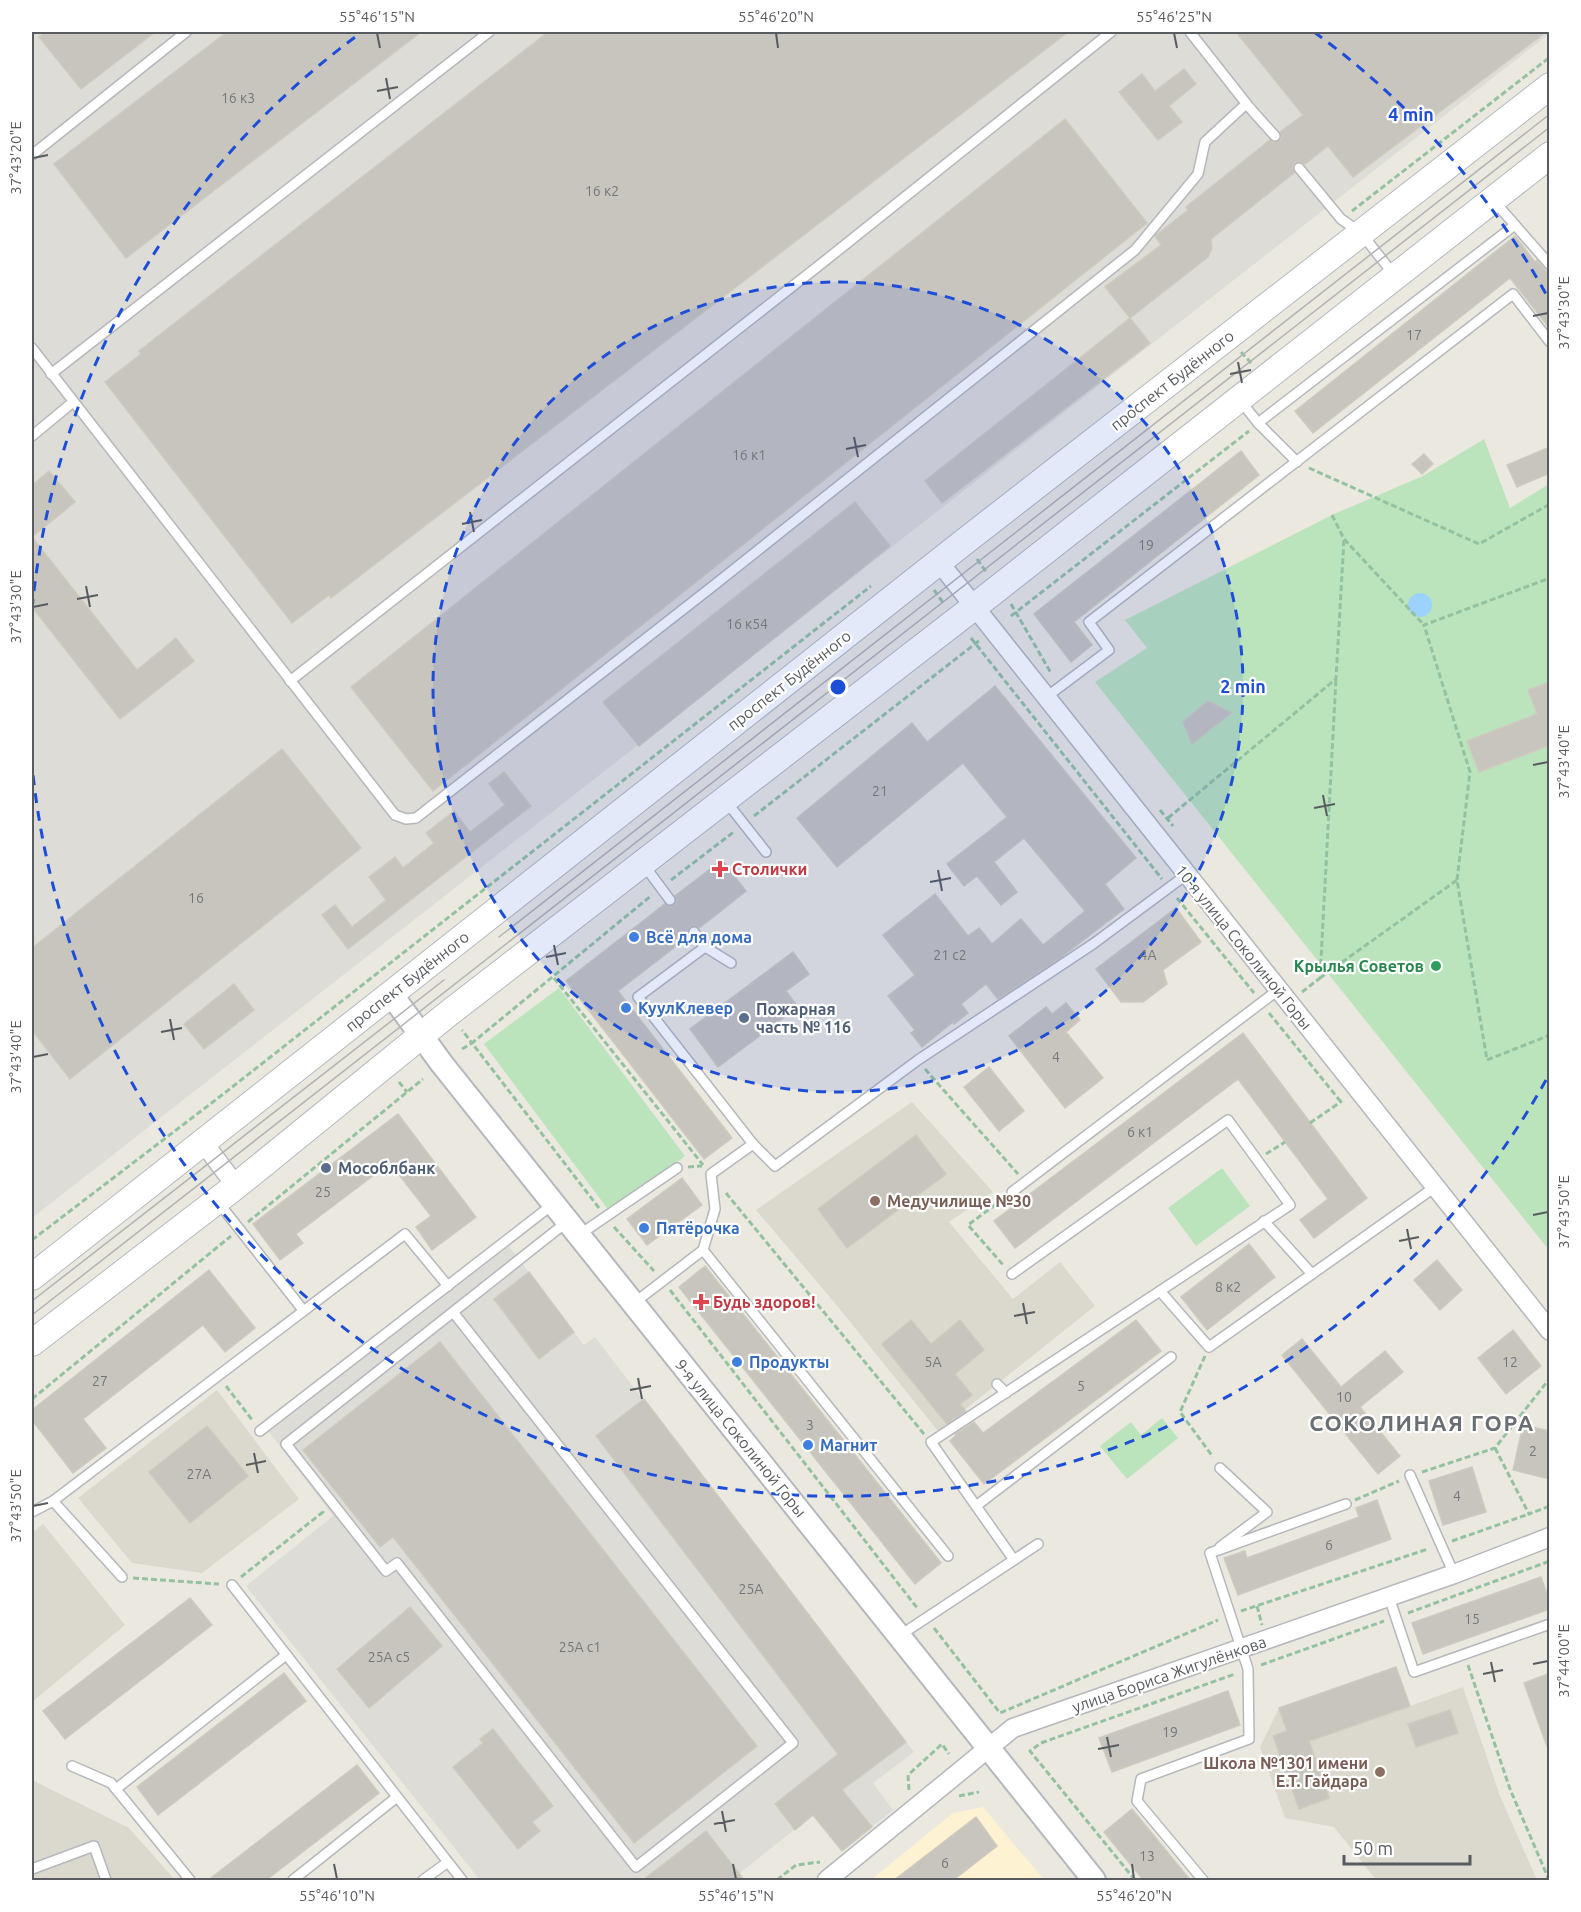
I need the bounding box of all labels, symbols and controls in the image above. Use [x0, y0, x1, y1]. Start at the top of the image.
text: 55°46'15"N [339, 8, 415, 25]
text: 55°46'20"N [738, 8, 814, 25]
text: 55°46'25"N [1136, 8, 1212, 25]
house number: 16 к3 [221, 90, 255, 106]
text: 4 min [1388, 104, 1434, 124]
text: 37°43'20"E [7, 121, 24, 195]
house number: 16 к2 [585, 183, 619, 199]
text: 37°43'30"E [1555, 276, 1572, 350]
street label: проспект Будённого [1107, 326, 1237, 434]
house number: 17 [1406, 327, 1422, 343]
house number: 16 к1 [732, 447, 766, 463]
house number: 19 [1138, 537, 1154, 553]
text: 37°43'30"E [7, 570, 24, 644]
house number: 16 к54 [726, 616, 768, 632]
street label: проспект Будённого [724, 626, 854, 734]
text: 2 min [1220, 676, 1266, 696]
centre of rings [828, 677, 848, 697]
text: 37°43'40"E [1555, 725, 1572, 799]
house number: 21 [872, 783, 888, 799]
place label: Столички [732, 860, 807, 878]
street label: 10-я улица Соколиной Горы [1172, 861, 1316, 1033]
marker: Столички [713, 862, 727, 876]
house number: 16 [188, 890, 204, 906]
street label: проспект Будённого [342, 927, 472, 1035]
place label: Всё для дома [646, 928, 752, 946]
marker: Всё для дома [627, 930, 641, 944]
house number: 21 с2 [933, 947, 967, 963]
house number: 4А [1140, 947, 1157, 963]
place label: Крылья Советов [1294, 957, 1424, 975]
marker: Крылья Советов [1429, 959, 1443, 973]
place label: КуулКлевер [638, 999, 733, 1017]
place label: Пожарная часть № 116 [756, 1000, 851, 1036]
marker: КуулКлевер [619, 1001, 633, 1015]
marker: Пожарная часть № 116 [737, 1011, 751, 1025]
text: 37°43'40"E [7, 1020, 24, 1094]
house number: 4 [1052, 1049, 1060, 1065]
house number: 6 к1 [1127, 1124, 1153, 1140]
place label: Мособлбанк [338, 1159, 435, 1177]
marker: Мособлбанк [319, 1161, 333, 1175]
text: 37°43'50"E [1555, 1175, 1572, 1249]
house number: 25 [315, 1184, 331, 1200]
place label: Медучилище №30 [887, 1192, 1031, 1210]
marker: Медучилище №30 [868, 1194, 882, 1208]
place label: Пятёрочка [656, 1219, 740, 1237]
marker: Пятёрочка [637, 1221, 651, 1235]
house number: 8 к2 [1215, 1279, 1241, 1295]
place label: Будь здоров! [713, 1293, 815, 1311]
marker: Будь здоров! [694, 1295, 708, 1309]
place label: Продукты [749, 1353, 829, 1371]
house number: 5А [925, 1354, 942, 1370]
house number: 12 [1502, 1354, 1518, 1370]
marker: Продукты [730, 1355, 744, 1369]
street label: 9-я улица Соколиной Горы [672, 1356, 810, 1520]
house number: 27 [92, 1373, 108, 1389]
house number: 5 [1077, 1378, 1085, 1394]
house number: 10 [1336, 1389, 1352, 1405]
district label: СОКОЛИНАЯ ГОРА [1309, 1410, 1535, 1435]
house number: 3 [806, 1417, 814, 1433]
place label: Магнит [820, 1436, 877, 1454]
marker: Магнит [801, 1438, 815, 1452]
house number: 2 [1529, 1443, 1537, 1459]
house number: 27А [187, 1466, 211, 1482]
text: 37°43'50"E [7, 1469, 24, 1543]
house number: 4 [1453, 1488, 1461, 1504]
house number: 6 [1325, 1537, 1333, 1553]
house number: 25А [739, 1581, 763, 1597]
house number: 15 [1464, 1611, 1480, 1627]
text: 37°44'00"E [1555, 1624, 1572, 1698]
street label: улица Бориса Жигулёнкова [1070, 1632, 1268, 1716]
house number: 25А с1 [559, 1639, 601, 1655]
house number: 25А с5 [368, 1649, 410, 1665]
house number: 19 [1162, 1724, 1178, 1740]
place label: Школа №1301 имени Е.Т. Гайдара [1203, 1754, 1368, 1790]
marker: Школа №1301 имени Е.Т. Гайдара [1373, 1765, 1387, 1779]
scale bar [1344, 1828, 1470, 1866]
text: 50 m [1353, 1838, 1393, 1858]
house number: 13 [1139, 1848, 1155, 1864]
house number: 6 [941, 1855, 949, 1871]
text: 55°46'10"N [299, 1887, 375, 1904]
text: 55°46'15"N [698, 1887, 774, 1904]
text: 55°46'20"N [1096, 1887, 1172, 1904]

